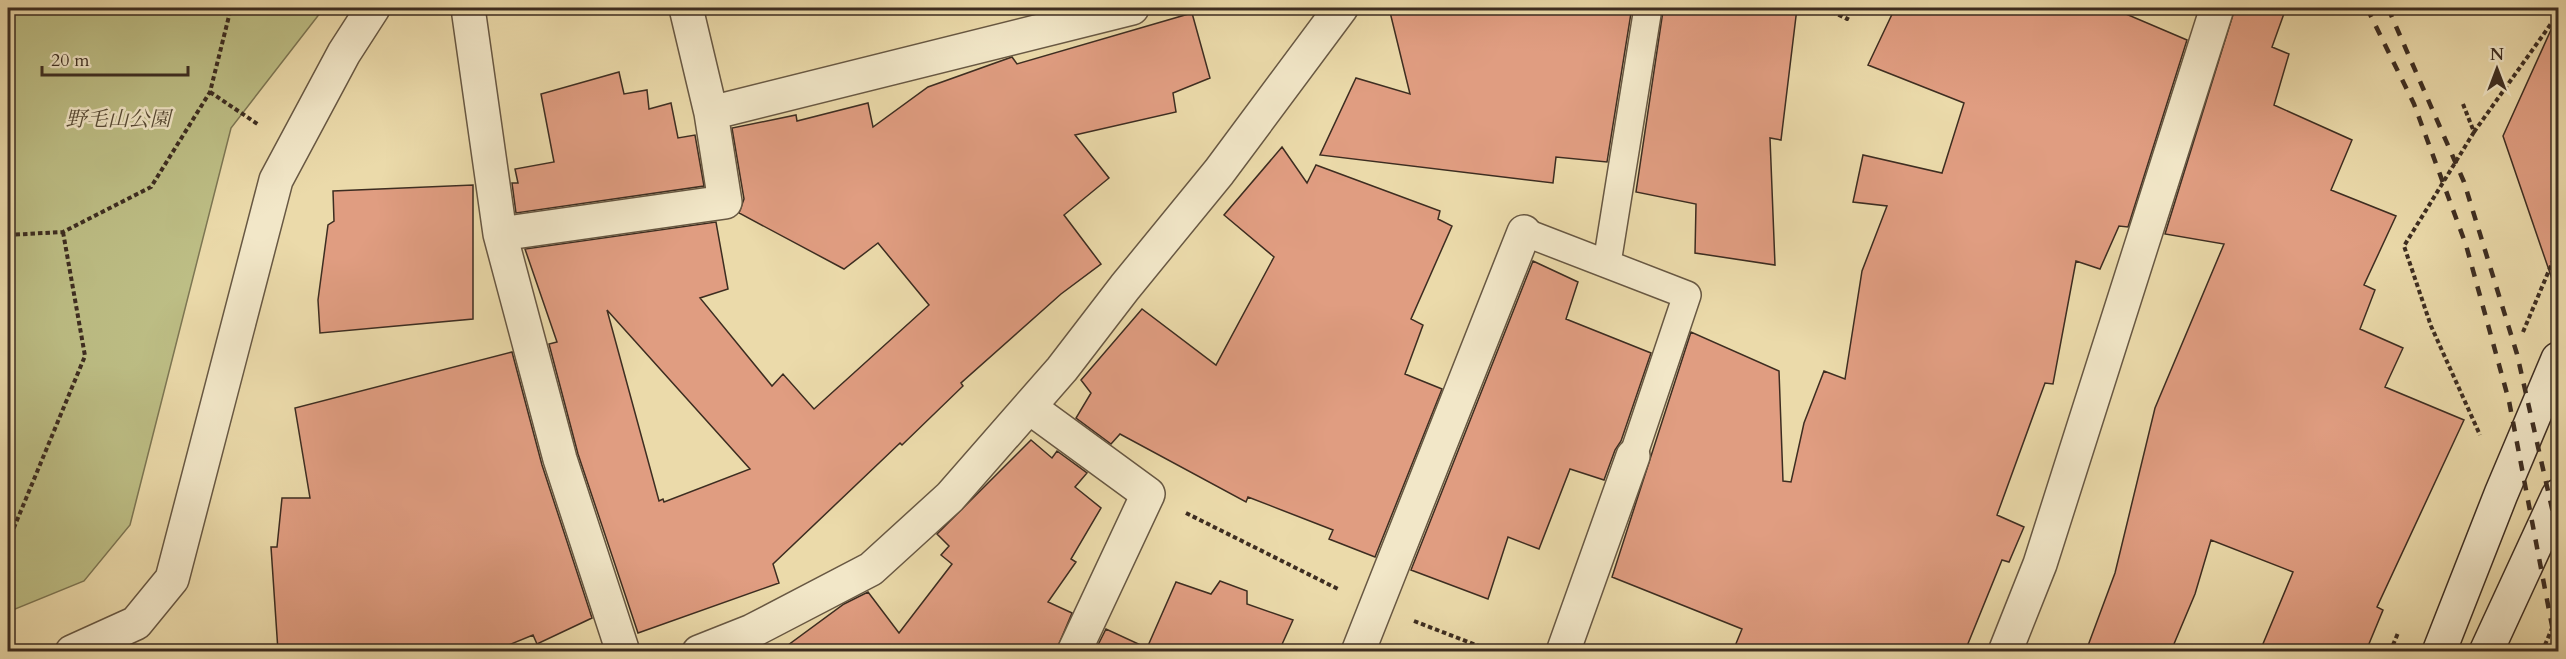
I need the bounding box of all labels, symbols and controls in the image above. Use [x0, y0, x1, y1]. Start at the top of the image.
scale bar [42, 39, 188, 77]
north arrow [2467, 39, 2527, 99]
text: N [2490, 44, 2504, 66]
text: 20 m [51, 48, 90, 73]
park label: 野毛山公園 [66, 105, 173, 134]

